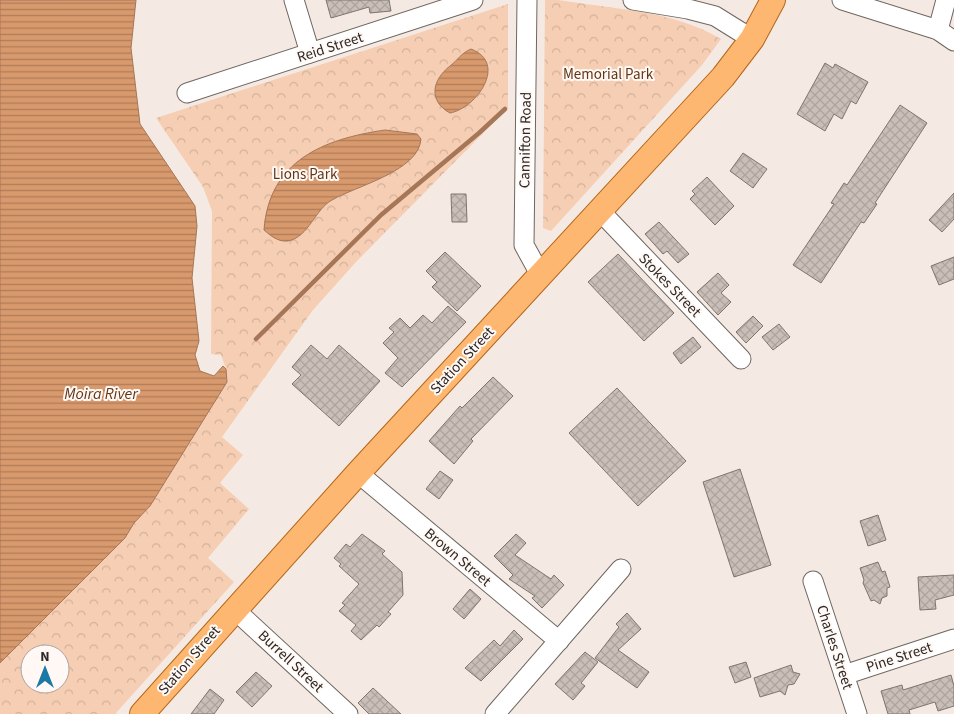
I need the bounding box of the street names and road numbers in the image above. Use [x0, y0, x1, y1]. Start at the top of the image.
street label: Reid Street [294, 27, 366, 68]
street label: Cannifton Road [514, 92, 537, 188]
street label: Stokes Street [634, 249, 706, 322]
street label: Station Street [426, 322, 499, 399]
street label: Brown Street [420, 523, 496, 592]
street label: Charles Street [811, 602, 858, 692]
street label: Station Street [153, 621, 225, 699]
street label: Burrell Street [253, 625, 328, 697]
street label: Pine Street [863, 637, 935, 678]

